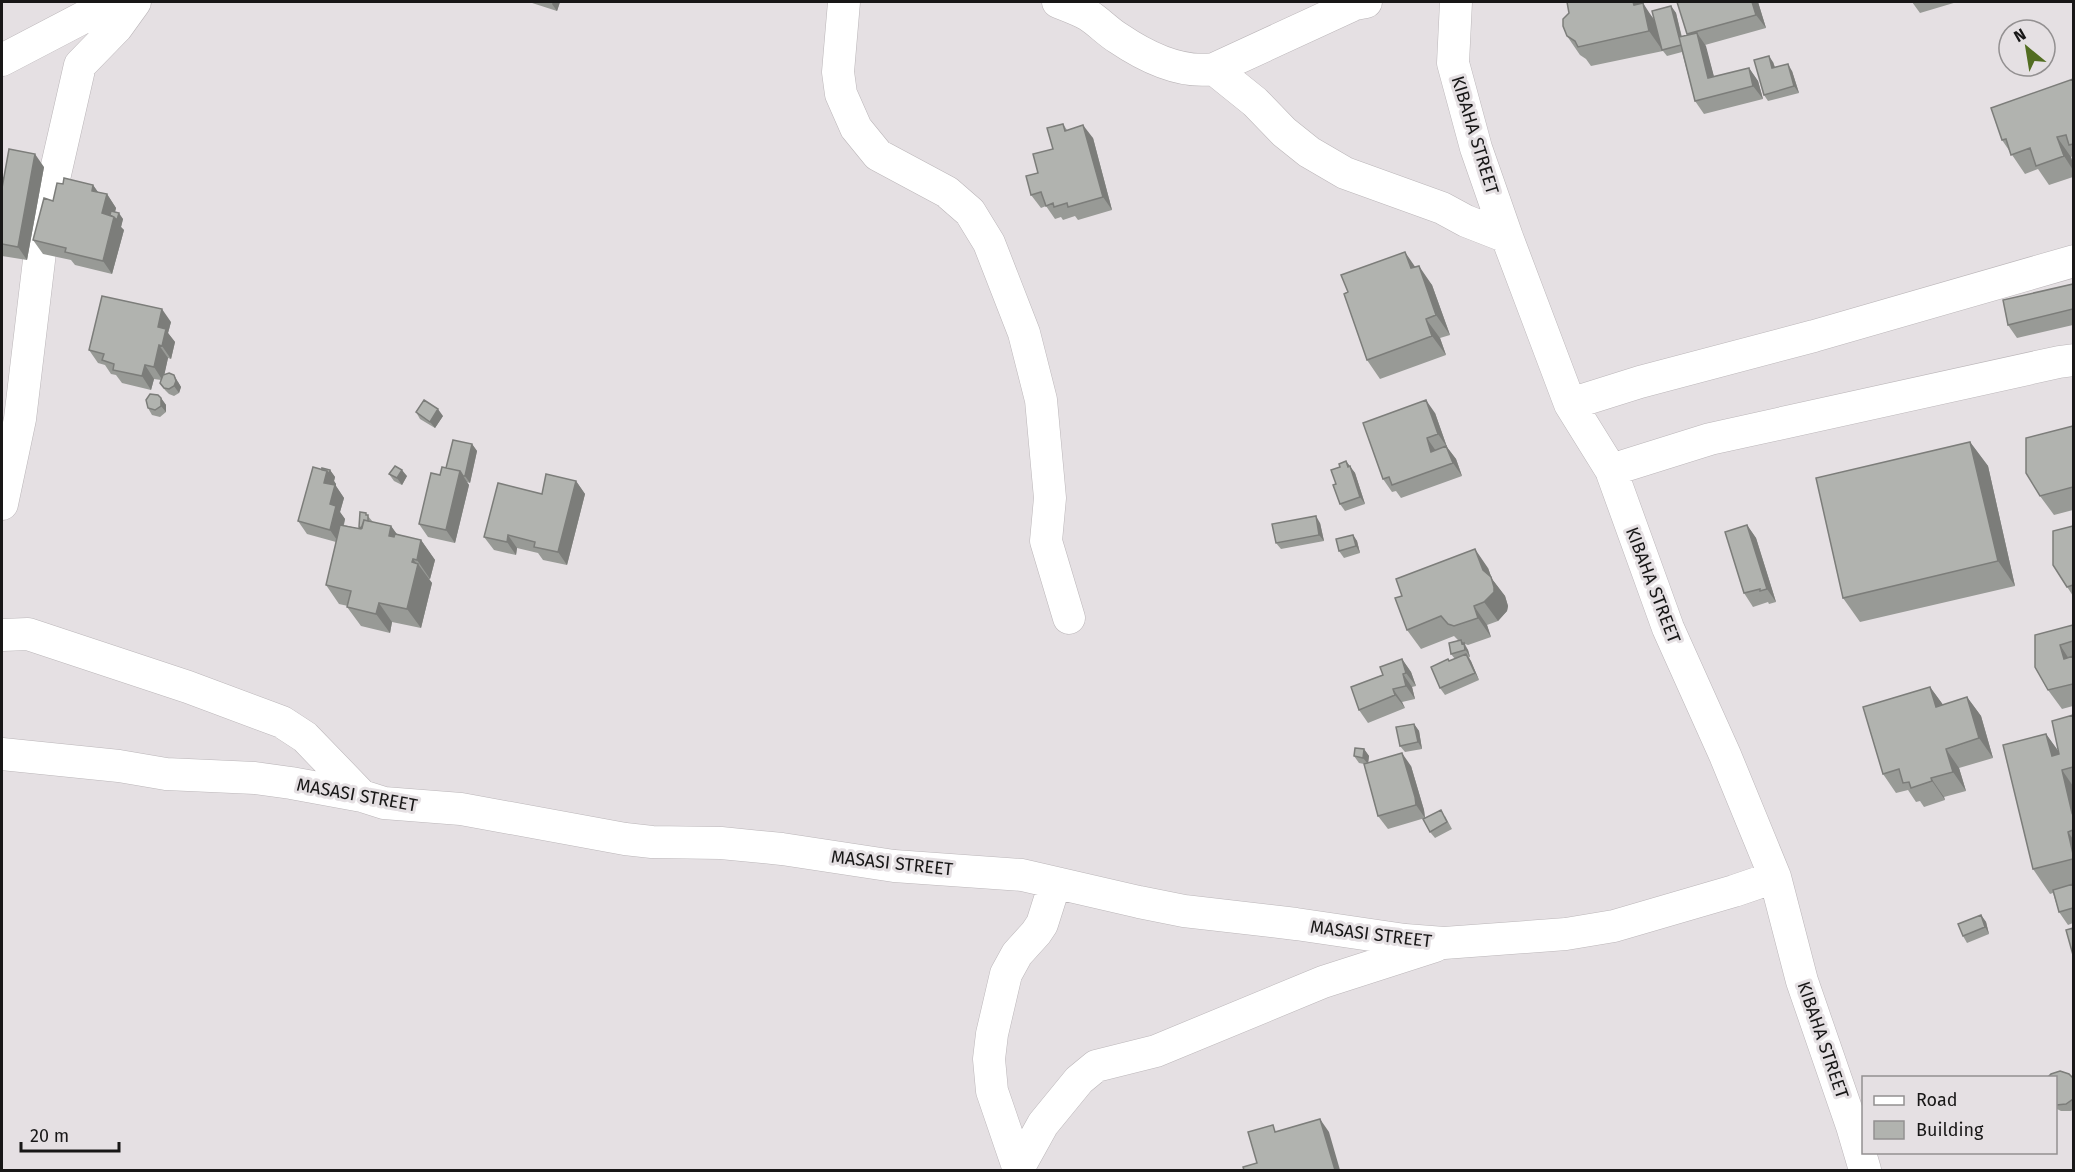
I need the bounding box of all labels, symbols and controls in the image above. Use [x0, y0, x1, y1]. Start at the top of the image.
north arrow [1997, 18, 2057, 78]
text: N [2010, 25, 2029, 46]
street label: KIBAHA STREET [1447, 73, 1504, 197]
street label: KIBAHA STREET [1621, 524, 1685, 647]
street label: MASASI STREET [295, 774, 420, 817]
street label: MASASI STREET [830, 846, 955, 880]
street label: MASASI STREET [1309, 916, 1434, 952]
street label: KIBAHA STREET [1793, 978, 1854, 1102]
legend [1862, 1076, 2057, 1154]
text: Road [1916, 1089, 1958, 1111]
scale bar [21, 1115, 118, 1153]
text: Building [1916, 1119, 1984, 1141]
text: 20 m [30, 1125, 69, 1147]

